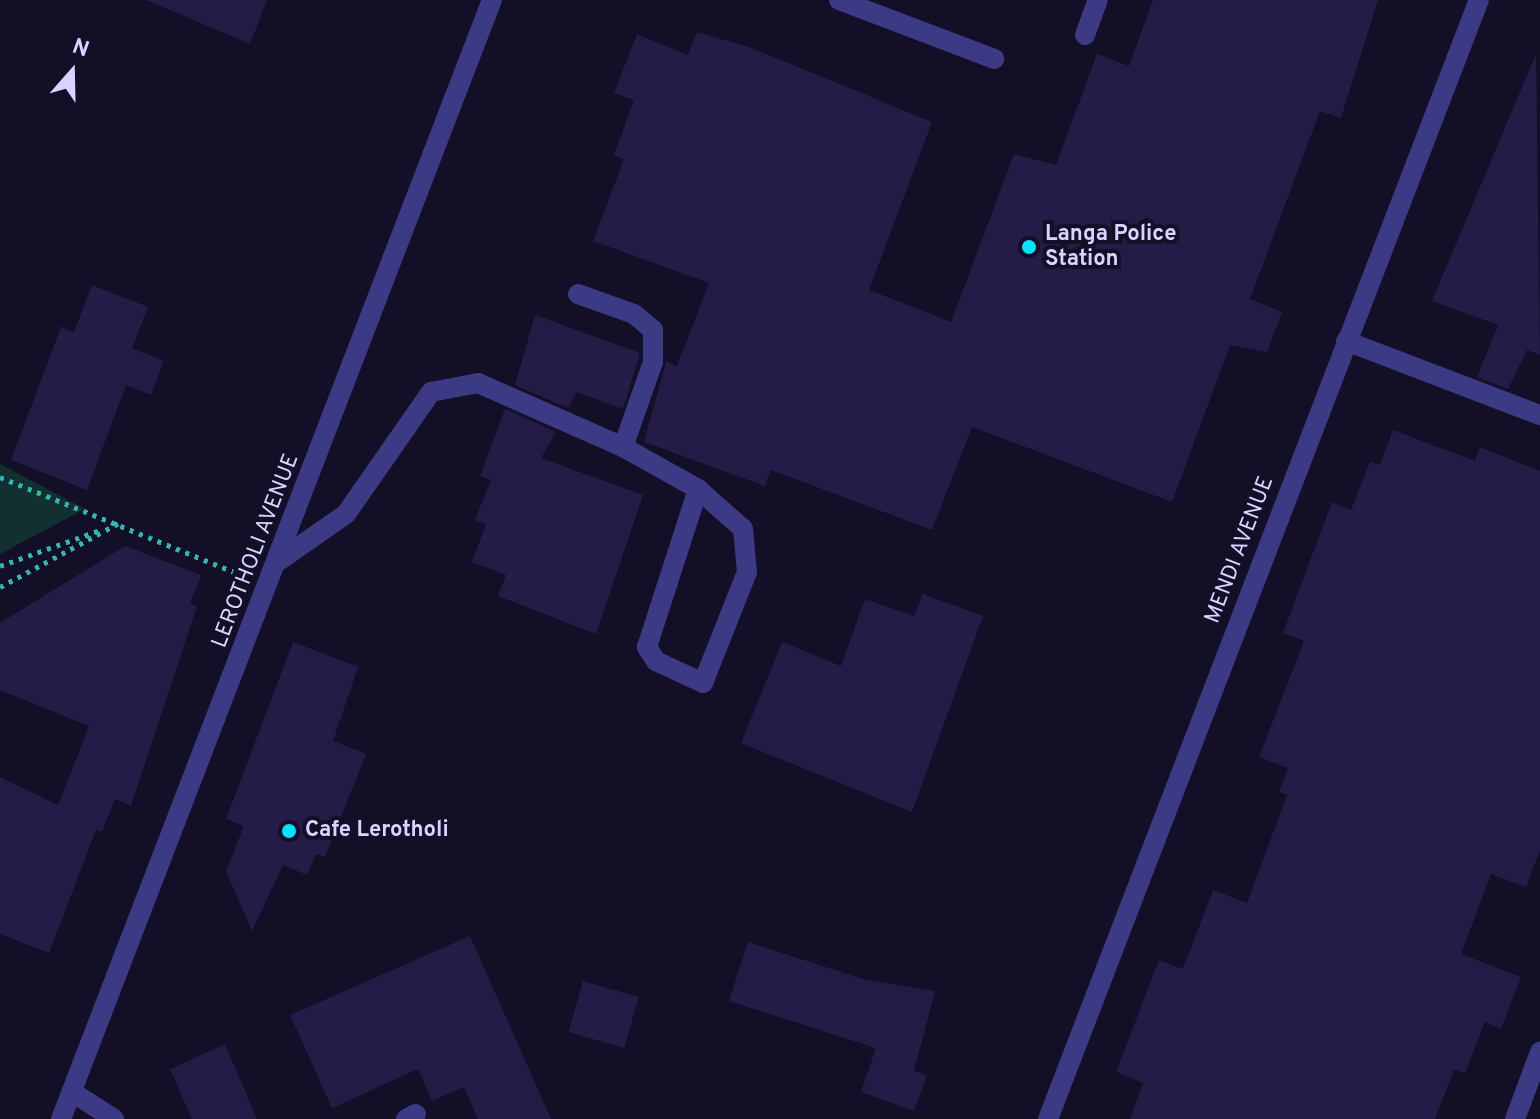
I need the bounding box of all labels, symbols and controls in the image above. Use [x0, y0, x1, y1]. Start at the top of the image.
north arrow [32, 32, 112, 112]
text: N [68, 34, 92, 64]
place label: Langa Police Station [1045, 221, 1176, 272]
marker: Langa Police Station [1020, 238, 1038, 256]
street label: LEROTHOLI AVENUE [207, 450, 305, 652]
street label: MENDI AVENUE [1200, 472, 1280, 628]
place label: Cafe Lerotholi [305, 818, 449, 844]
marker: Cafe Lerotholi [280, 822, 298, 840]

